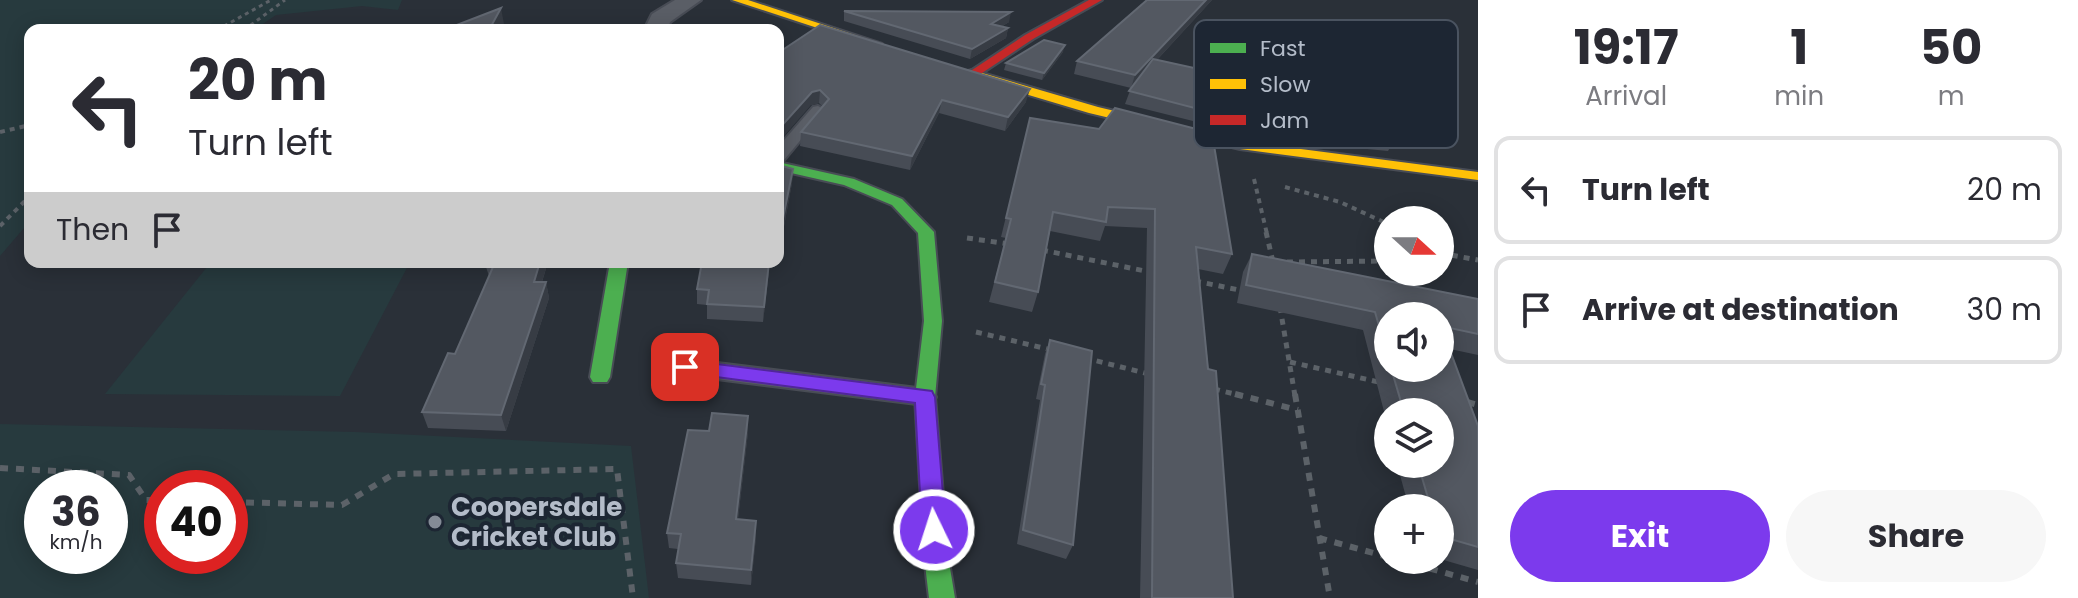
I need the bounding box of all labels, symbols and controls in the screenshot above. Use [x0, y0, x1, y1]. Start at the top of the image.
text: 19:17 [1574, 14, 1679, 81]
text: 1 [1790, 14, 1808, 81]
text: 50 [1920, 14, 1982, 81]
legend [1194, 20, 1458, 148]
text: Fast [1260, 33, 1305, 64]
text: 20 m [188, 41, 328, 120]
icon: left [56, 56, 160, 160]
text: Slow [1260, 69, 1310, 100]
text: Arrival [1585, 78, 1667, 114]
text: min [1774, 78, 1824, 114]
text: m [1938, 78, 1964, 114]
text: Jam [1260, 105, 1309, 136]
text: Turn left [188, 117, 333, 168]
icon: left [1514, 168, 1558, 212]
text: Turn left [1582, 168, 1710, 211]
text: 20 m [1967, 168, 2042, 211]
north arrow [1374, 206, 1454, 286]
map controls [1374, 206, 1454, 574]
text: Then [56, 208, 129, 251]
icon: arrive [145, 208, 189, 252]
icon: arrive [1514, 288, 1558, 332]
text: Arrive at destination [1582, 288, 1899, 331]
text: 30 m [1967, 288, 2042, 331]
button: sound [1374, 302, 1454, 382]
pin [651, 333, 719, 401]
icon: arrive [663, 345, 707, 389]
button: layers [1374, 398, 1454, 478]
speed limit sign: 40 [144, 470, 248, 574]
text: 36 [51, 484, 101, 540]
position arrow [892, 488, 976, 572]
place label: Coopersdale Cricket Club [451, 489, 622, 555]
button: Exit [1510, 490, 1770, 582]
button: Share [1786, 490, 2046, 582]
button: + [1374, 494, 1454, 574]
marker: Coopersdale Cricket Club [426, 513, 444, 531]
text: km/h [49, 528, 103, 556]

